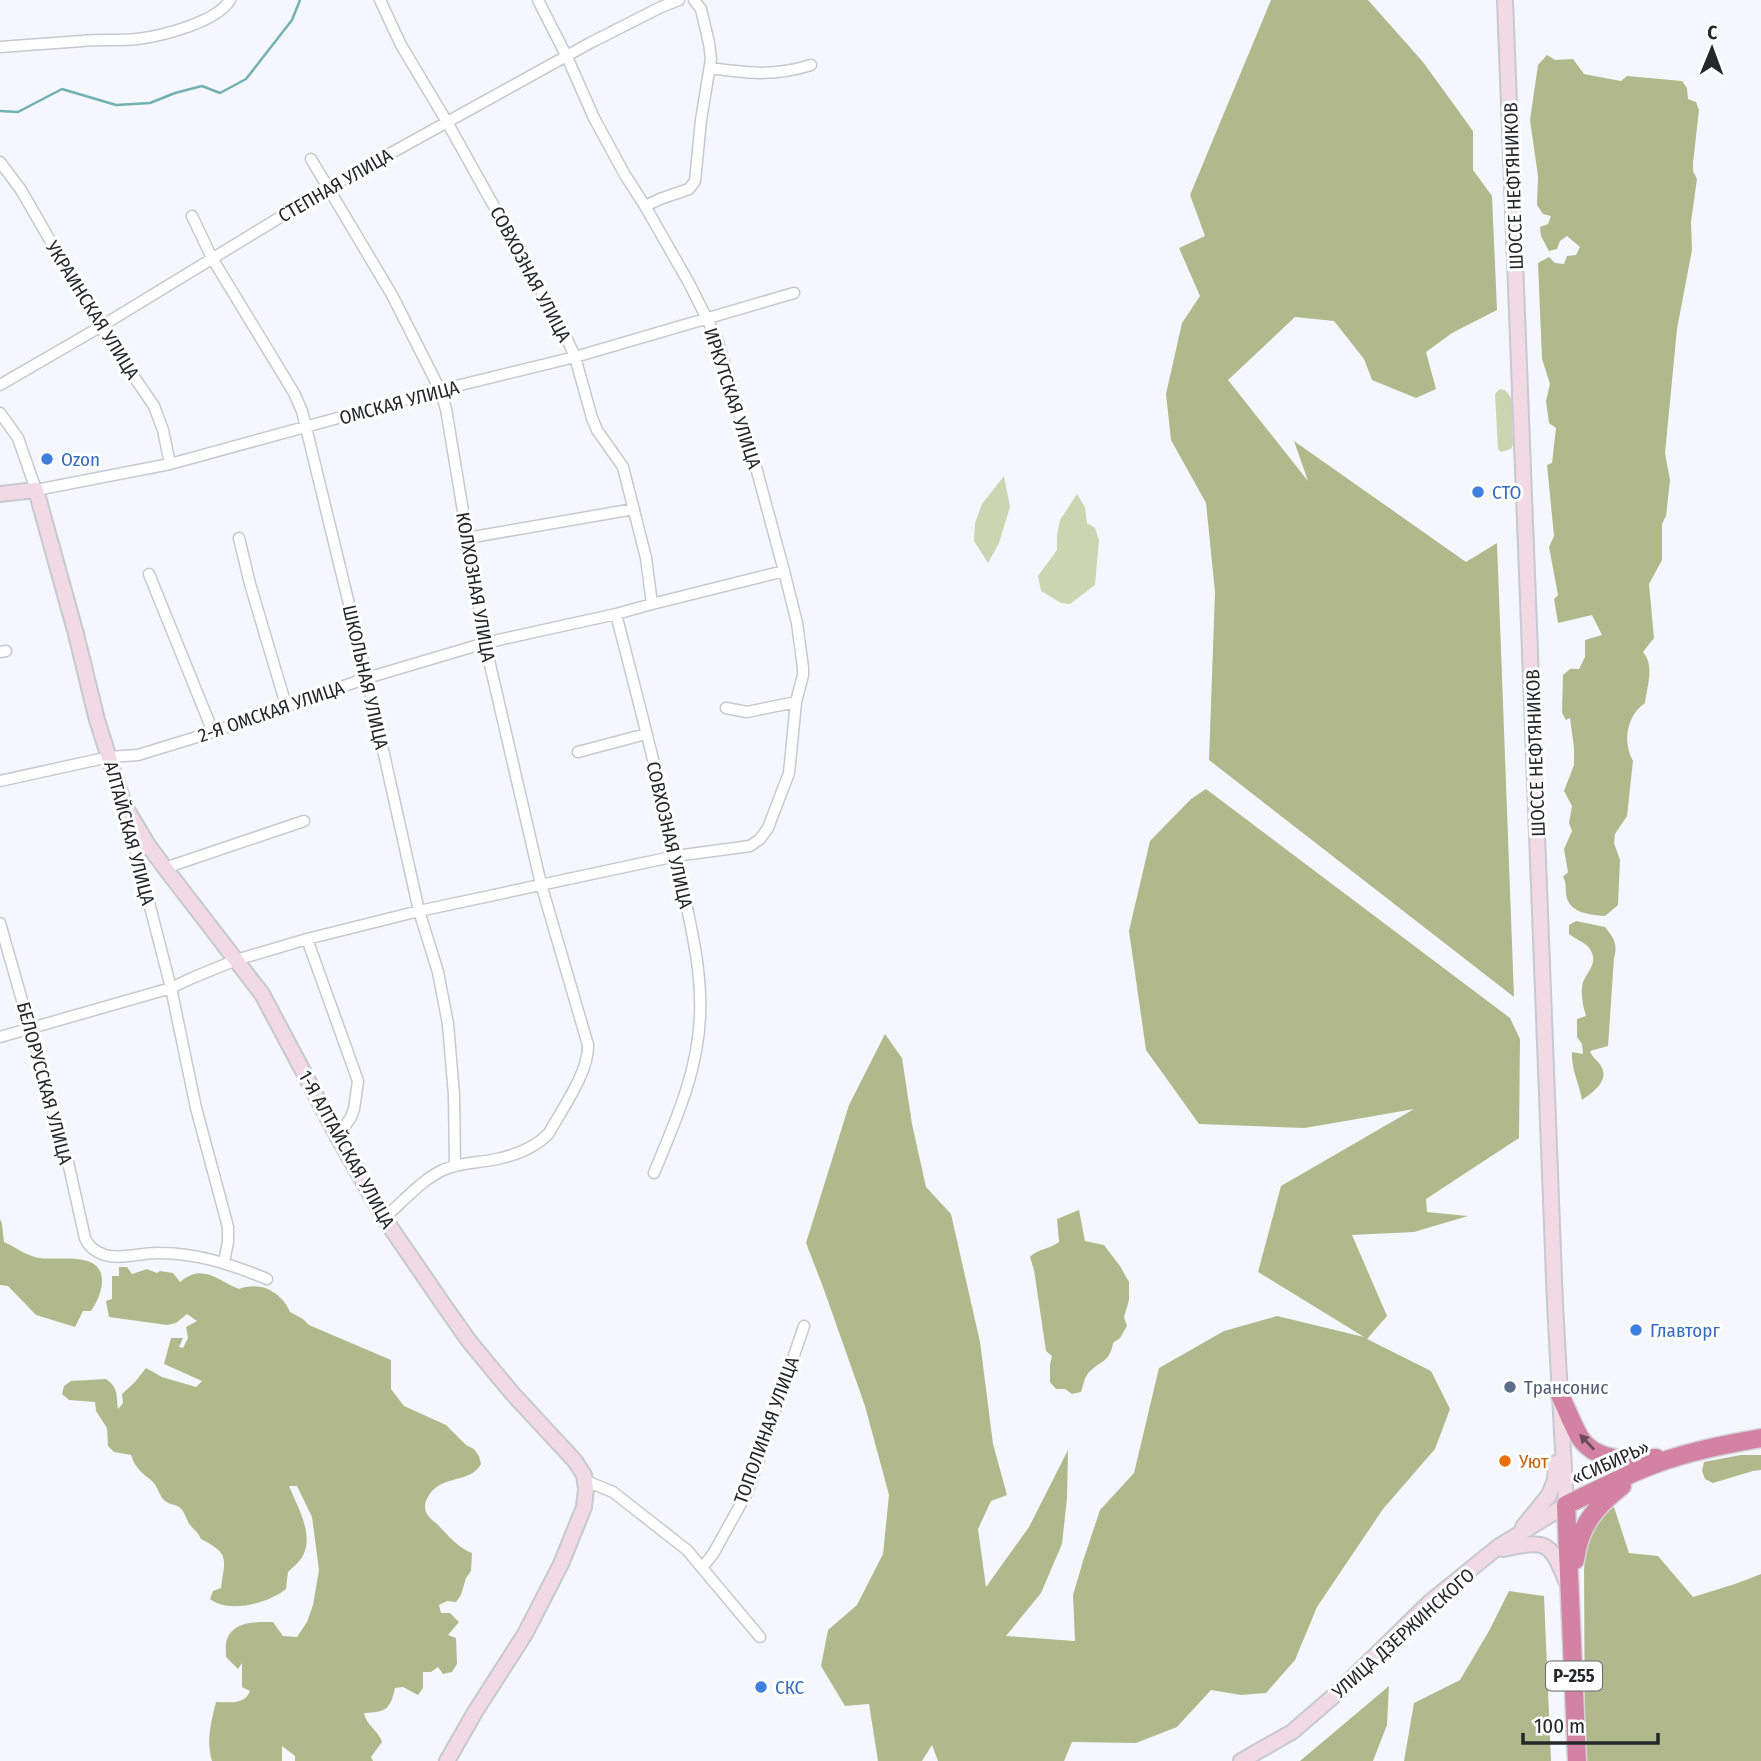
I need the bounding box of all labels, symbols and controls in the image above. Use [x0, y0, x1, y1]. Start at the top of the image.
north arrow [1677, 14, 1747, 84]
text: С [1707, 21, 1718, 44]
street label: ШОССЕ НЕФТЯНИКОВ [1499, 102, 1528, 270]
street label: СТЕПНАЯ УЛИЦА [274, 143, 396, 227]
street label: СОВХОЗНАЯ УЛИЦА [485, 202, 576, 346]
street label: УКРАИНСКАЯ УЛИЦА [40, 236, 144, 384]
street label: ИРКУТСКАЯ УЛИЦА [699, 325, 766, 471]
street label: ОМСКАЯ УЛИЦА [337, 375, 461, 429]
place label: Ozon [61, 448, 100, 471]
marker: Ozon [39, 451, 55, 467]
place label: СТО [1492, 481, 1522, 504]
marker: СТО [1470, 484, 1486, 500]
street label: КОЛХОЗНАЯ УЛИЦА [451, 510, 500, 664]
street label: ШКОЛЬНАЯ УЛИЦА [338, 603, 393, 752]
street label: ШОССЕ НЕФТЯНИКОВ [1521, 669, 1550, 837]
street label: 2-Я ОМСКАЯ УЛИЦА [195, 676, 347, 747]
street label: АЛТАЙСКАЯ УЛИЦА [99, 759, 160, 908]
street label: СОВХОЗНАЯ УЛИЦА [641, 759, 698, 911]
street label: БЕЛОРУССКАЯ УЛИЦА [12, 999, 77, 1167]
street label: 1-Я АЛТАЙСКАЯ УЛИЦА [294, 1066, 400, 1232]
place label: Главторг [1650, 1319, 1720, 1342]
marker: Главторг [1628, 1322, 1644, 1338]
street label: ТОПОЛИНАЯ УЛИЦА [729, 1353, 804, 1507]
place label: Трансонис [1524, 1376, 1608, 1399]
marker: Трансонис [1502, 1379, 1518, 1395]
one-way arrow [1578, 1434, 1595, 1451]
street label: «СИБИРЬ» [1568, 1435, 1653, 1490]
place label: Уют [1518, 1450, 1549, 1473]
marker: Уют [1497, 1453, 1513, 1469]
street label: УЛИЦА ДЗЕРЖИНСКОГО [1327, 1563, 1479, 1704]
road number: Р-255 [1546, 1661, 1602, 1690]
place label: СКС [775, 1676, 805, 1699]
marker: СКС [753, 1679, 769, 1695]
scale bar [1523, 1702, 1658, 1746]
text: 100 m [1534, 1713, 1585, 1739]

